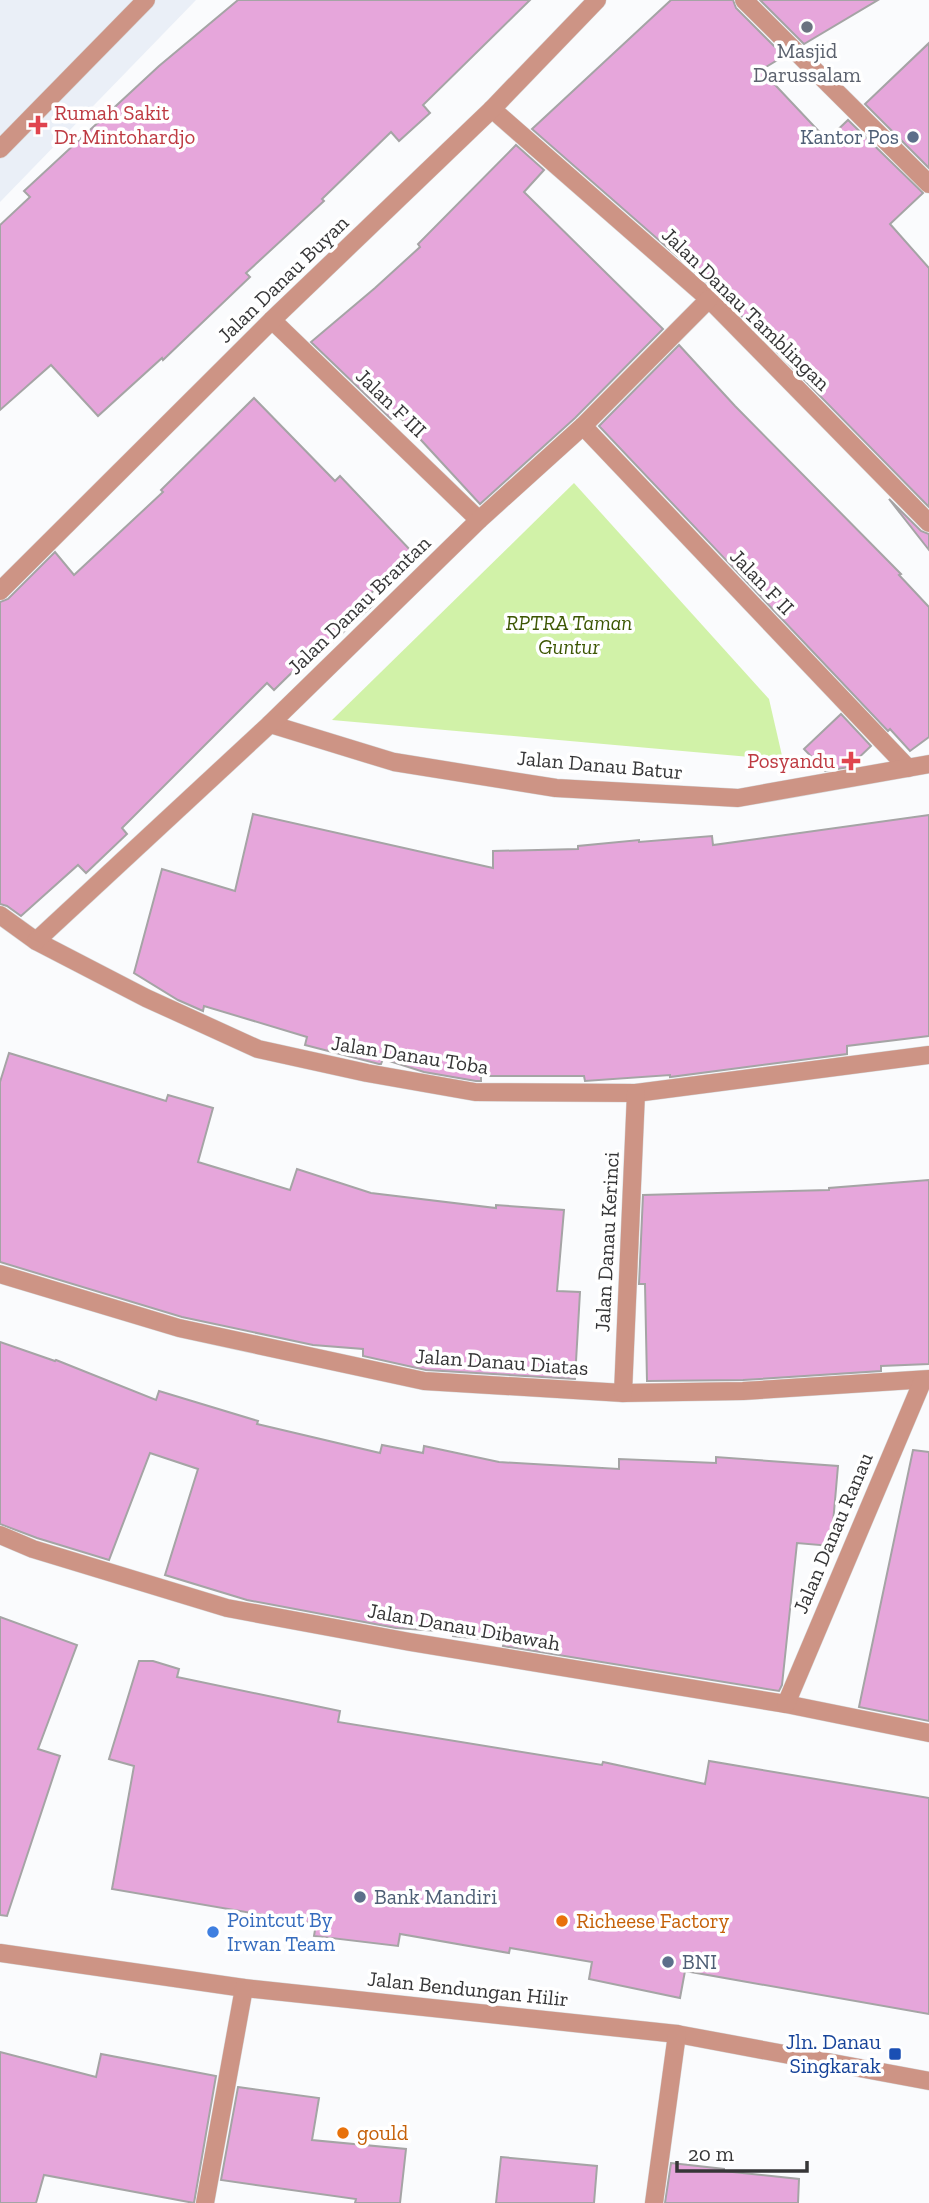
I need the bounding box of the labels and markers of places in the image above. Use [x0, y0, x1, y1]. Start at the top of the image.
marker: Masjid Darussalam [799, 19, 815, 35]
place label: Masjid Darussalam [753, 38, 861, 87]
place label: Rumah Sakit Dr Mintohardjo [54, 100, 195, 150]
marker: Rumah Sakit Dr Mintohardjo [28, 115, 48, 135]
place label: Kantor Pos [800, 124, 899, 149]
marker: Kantor Pos [905, 129, 921, 145]
place label: Posyandu [747, 748, 835, 773]
marker: Posyandu [841, 751, 861, 771]
place label: Bank Mandiri [374, 1884, 497, 1909]
marker: Bank Mandiri [352, 1889, 368, 1905]
place label: Pointcut By Irwan Team [227, 1907, 335, 1956]
place label: Richeese Factory [576, 1908, 730, 1933]
marker: Richeese Factory [554, 1913, 570, 1929]
marker: Pointcut By Irwan Team [205, 1924, 221, 1940]
place label: BNI [682, 1949, 717, 1974]
marker: BNI [660, 1954, 676, 1970]
place label: Jln. Danau Singkarak [786, 2029, 881, 2078]
marker: Jln. Danau Singkarak [887, 2046, 903, 2062]
place label: gould [357, 2120, 409, 2145]
marker: gould [335, 2125, 351, 2141]

